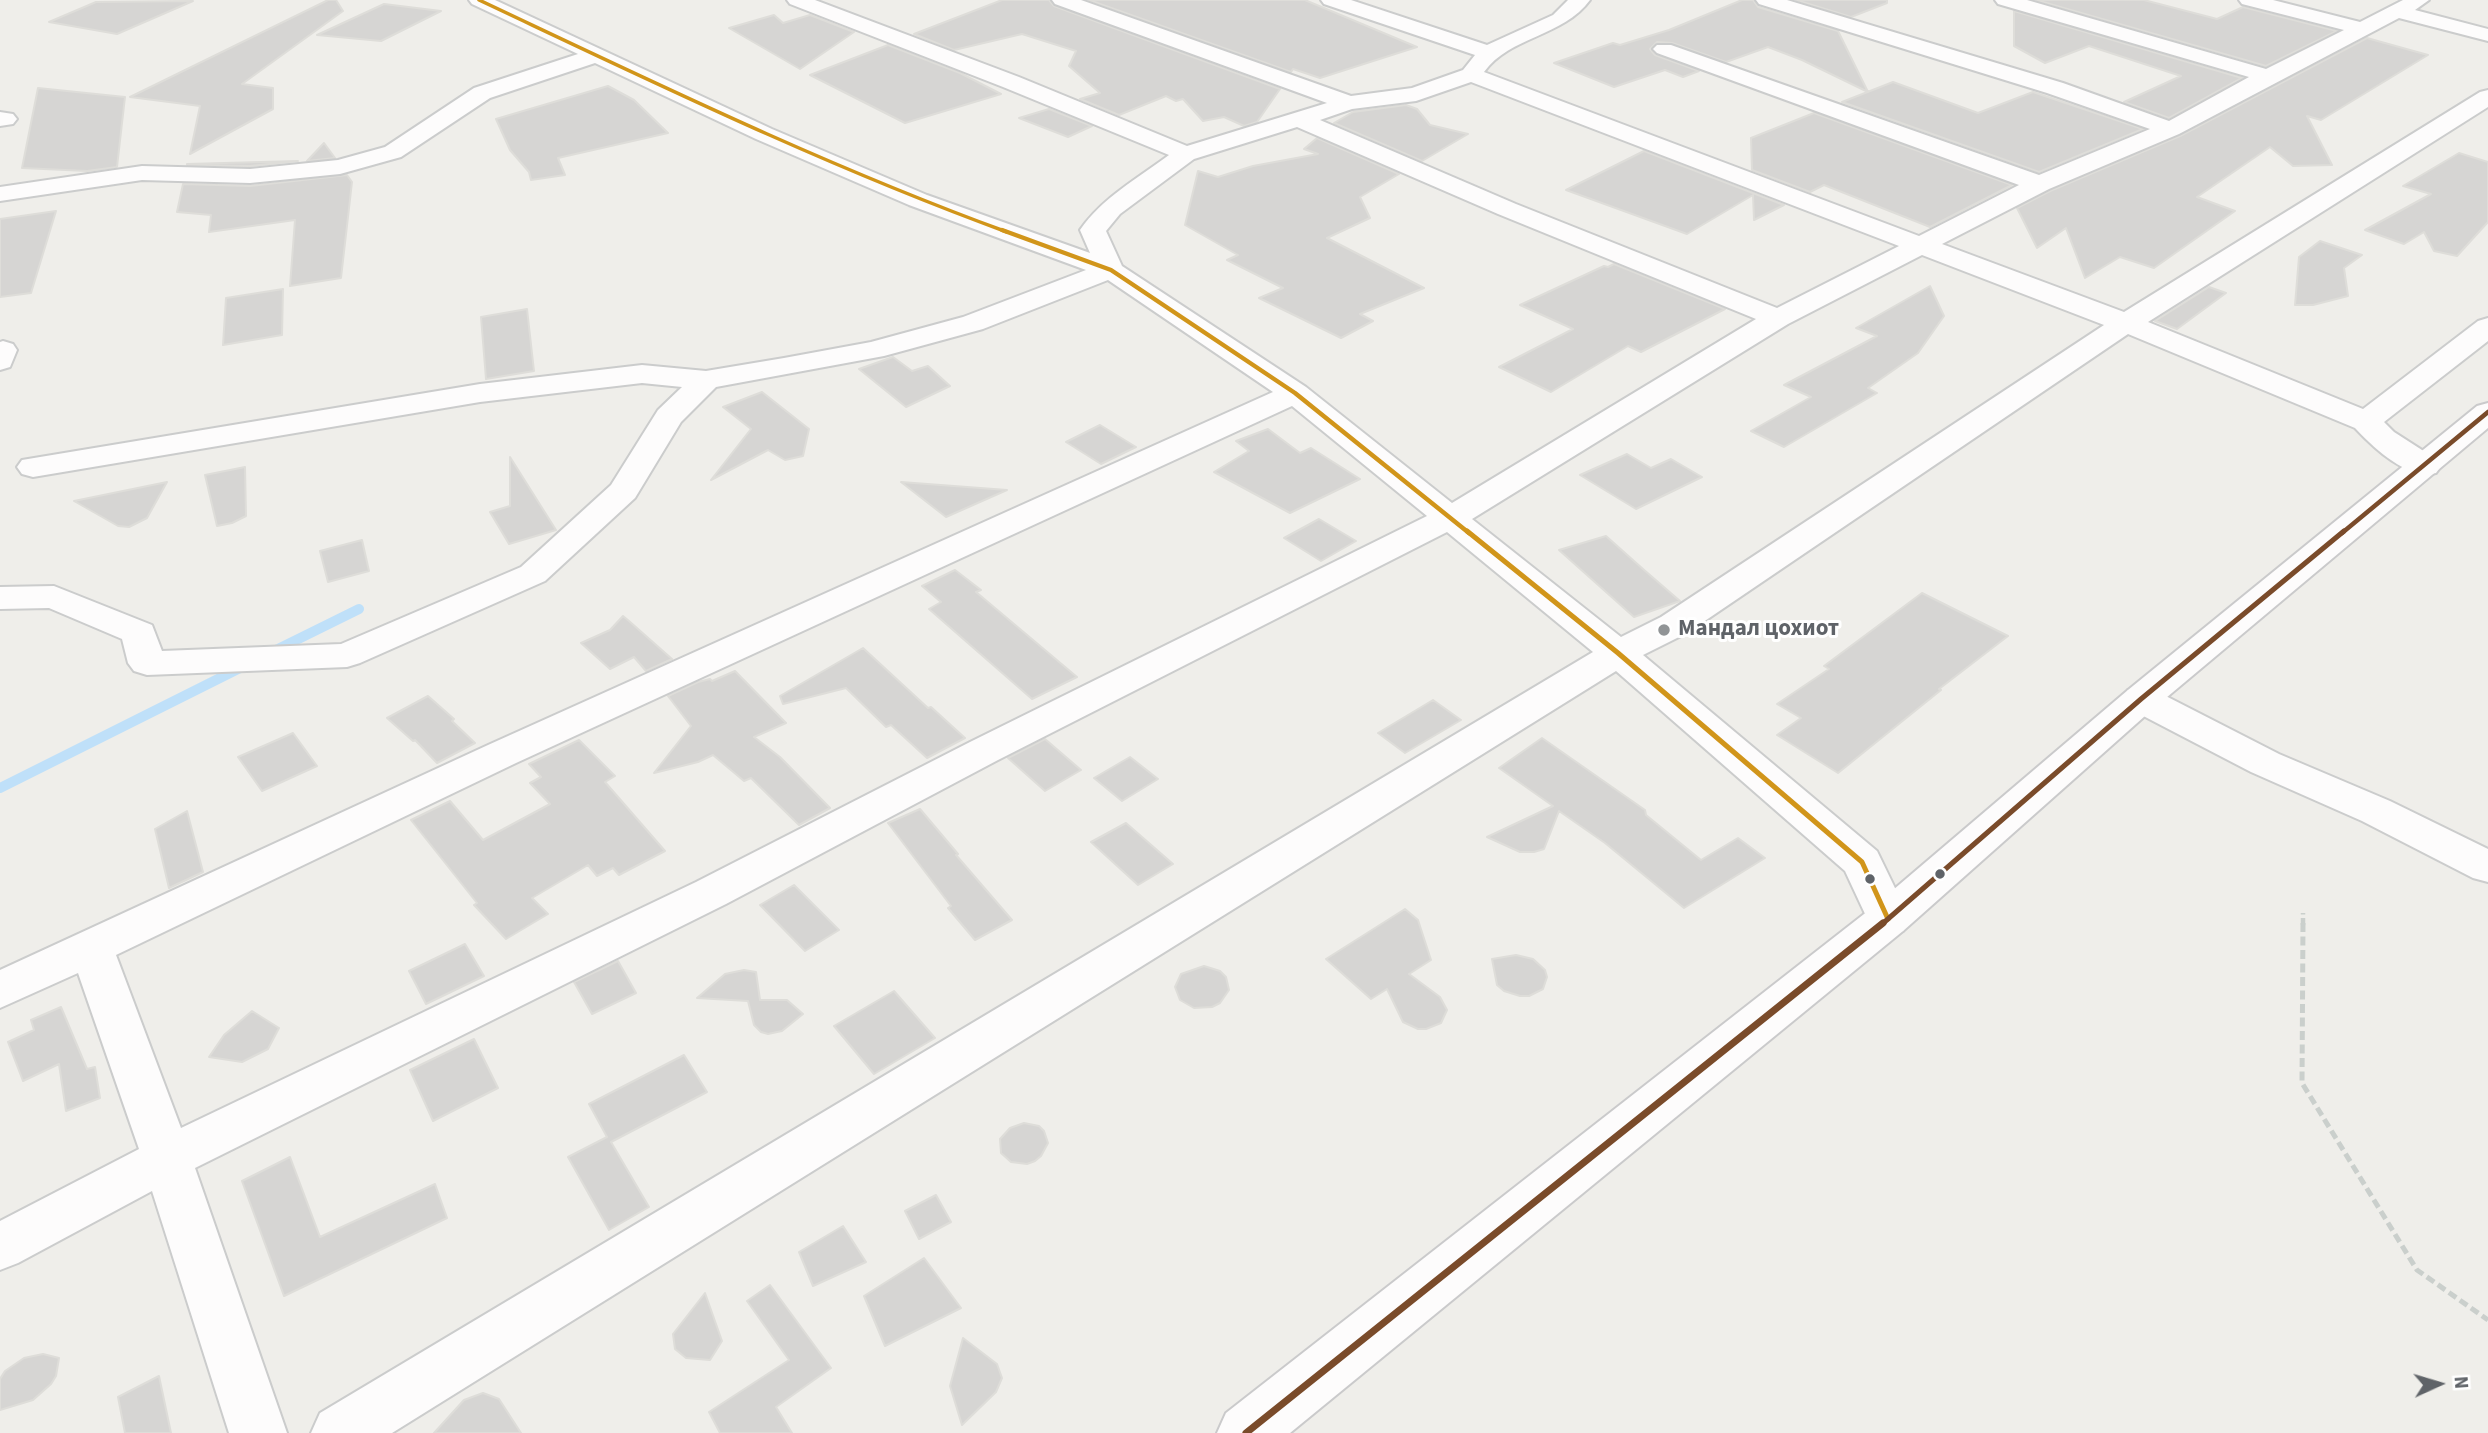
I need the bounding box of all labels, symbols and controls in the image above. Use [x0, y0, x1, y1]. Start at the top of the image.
place label: Мандал цохиот [1678, 616, 1839, 644]
marker: Мандал цохиот [1656, 622, 1672, 638]
unlabelled marker [1933, 867, 1947, 881]
unlabelled marker [1863, 872, 1877, 886]
north arrow [2404, 1349, 2474, 1419]
text: N [2447, 1375, 2474, 1390]

